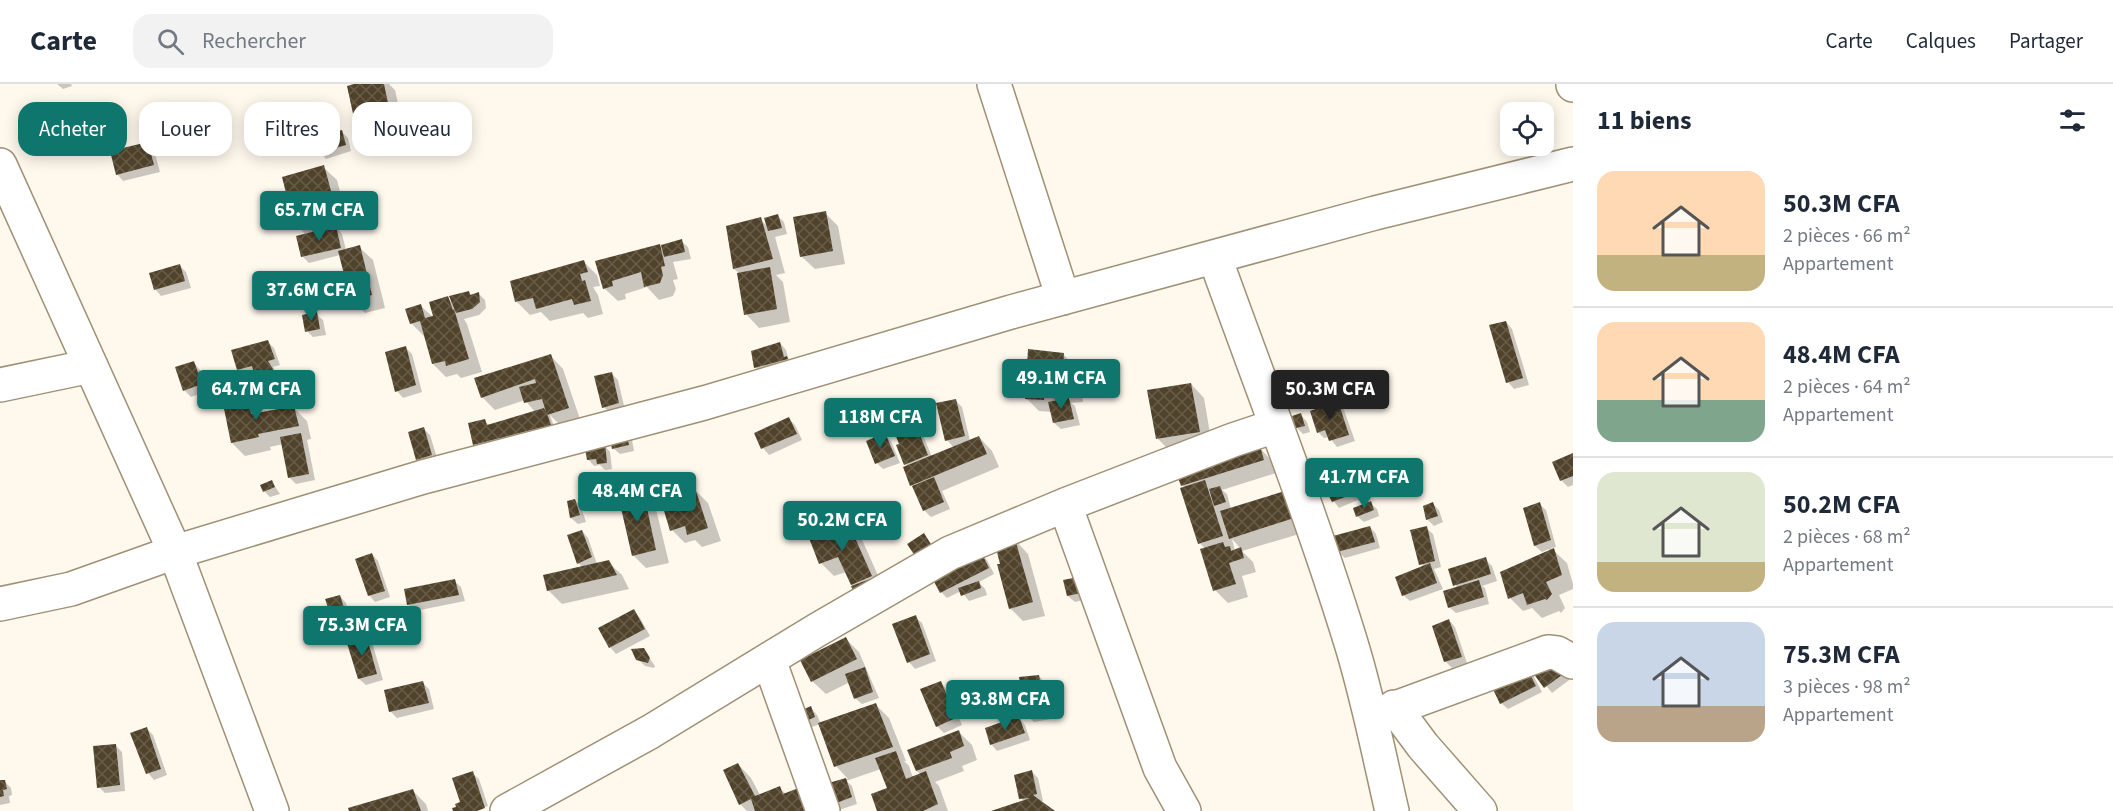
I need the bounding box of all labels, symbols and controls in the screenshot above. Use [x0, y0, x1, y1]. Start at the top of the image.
search box [133, 14, 553, 68]
text: Carte [30, 21, 97, 61]
icon: search [154, 25, 187, 58]
text: Rechercher [202, 25, 306, 57]
text: Carte [1826, 26, 1873, 56]
text: Calques [1906, 26, 1976, 56]
text: Partager [2009, 26, 2083, 56]
chip: Acheter [18, 102, 127, 156]
chip: Louer [139, 102, 232, 156]
chip: Filtres [244, 102, 340, 156]
chip: Nouveau [352, 102, 472, 156]
map controls [1500, 102, 1554, 156]
button: locate [1500, 102, 1554, 156]
text: 11 biens [1597, 102, 1692, 139]
icon: filters [2056, 104, 2089, 137]
text: 50.3M CFA [1783, 185, 1900, 222]
pin: 65.7M CFA [250, 191, 388, 242]
icon: home [1645, 195, 1717, 267]
text: 65.7M CFA [274, 196, 364, 224]
text: 2 pièces · 66 m² [1783, 222, 1911, 250]
text: Appartement [1783, 250, 1893, 278]
pin: 37.6M CFA [242, 271, 380, 322]
text: 37.6M CFA [266, 276, 356, 304]
text: 48.4M CFA [1783, 336, 1900, 373]
icon: home [1645, 346, 1717, 418]
pin: 49.1M CFA [992, 359, 1130, 410]
text: 49.1M CFA [1016, 364, 1106, 392]
pin: 64.7M CFA [187, 370, 325, 421]
pin: 50.3M CFA [1261, 370, 1399, 421]
text: 2 pièces · 64 m² [1783, 373, 1911, 401]
text: 64.7M CFA [211, 375, 301, 403]
text: 50.3M CFA [1285, 375, 1375, 403]
pin: 118M CFA [818, 398, 942, 449]
text: Appartement [1783, 401, 1893, 429]
text: 118M CFA [838, 403, 922, 431]
pin: 41.7M CFA [1295, 458, 1433, 509]
text: 41.7M CFA [1319, 463, 1409, 491]
pin: 48.4M CFA [568, 472, 706, 523]
text: 48.4M CFA [592, 477, 682, 505]
text: 50.2M CFA [1783, 486, 1900, 523]
icon: home [1645, 496, 1717, 568]
pin: 50.2M CFA [773, 501, 911, 552]
text: 50.2M CFA [797, 506, 887, 534]
text: 2 pièces · 68 m² [1783, 523, 1911, 551]
text: Appartement [1783, 551, 1893, 579]
pin: 75.3M CFA [293, 606, 431, 657]
text: 75.3M CFA [317, 611, 407, 639]
text: 75.3M CFA [1783, 636, 1900, 673]
icon: home [1645, 646, 1717, 718]
text: 3 pièces · 98 m² [1783, 673, 1911, 701]
pin: 93.8M CFA [936, 680, 1074, 731]
text: 93.8M CFA [960, 685, 1050, 713]
text: Appartement [1783, 701, 1893, 729]

